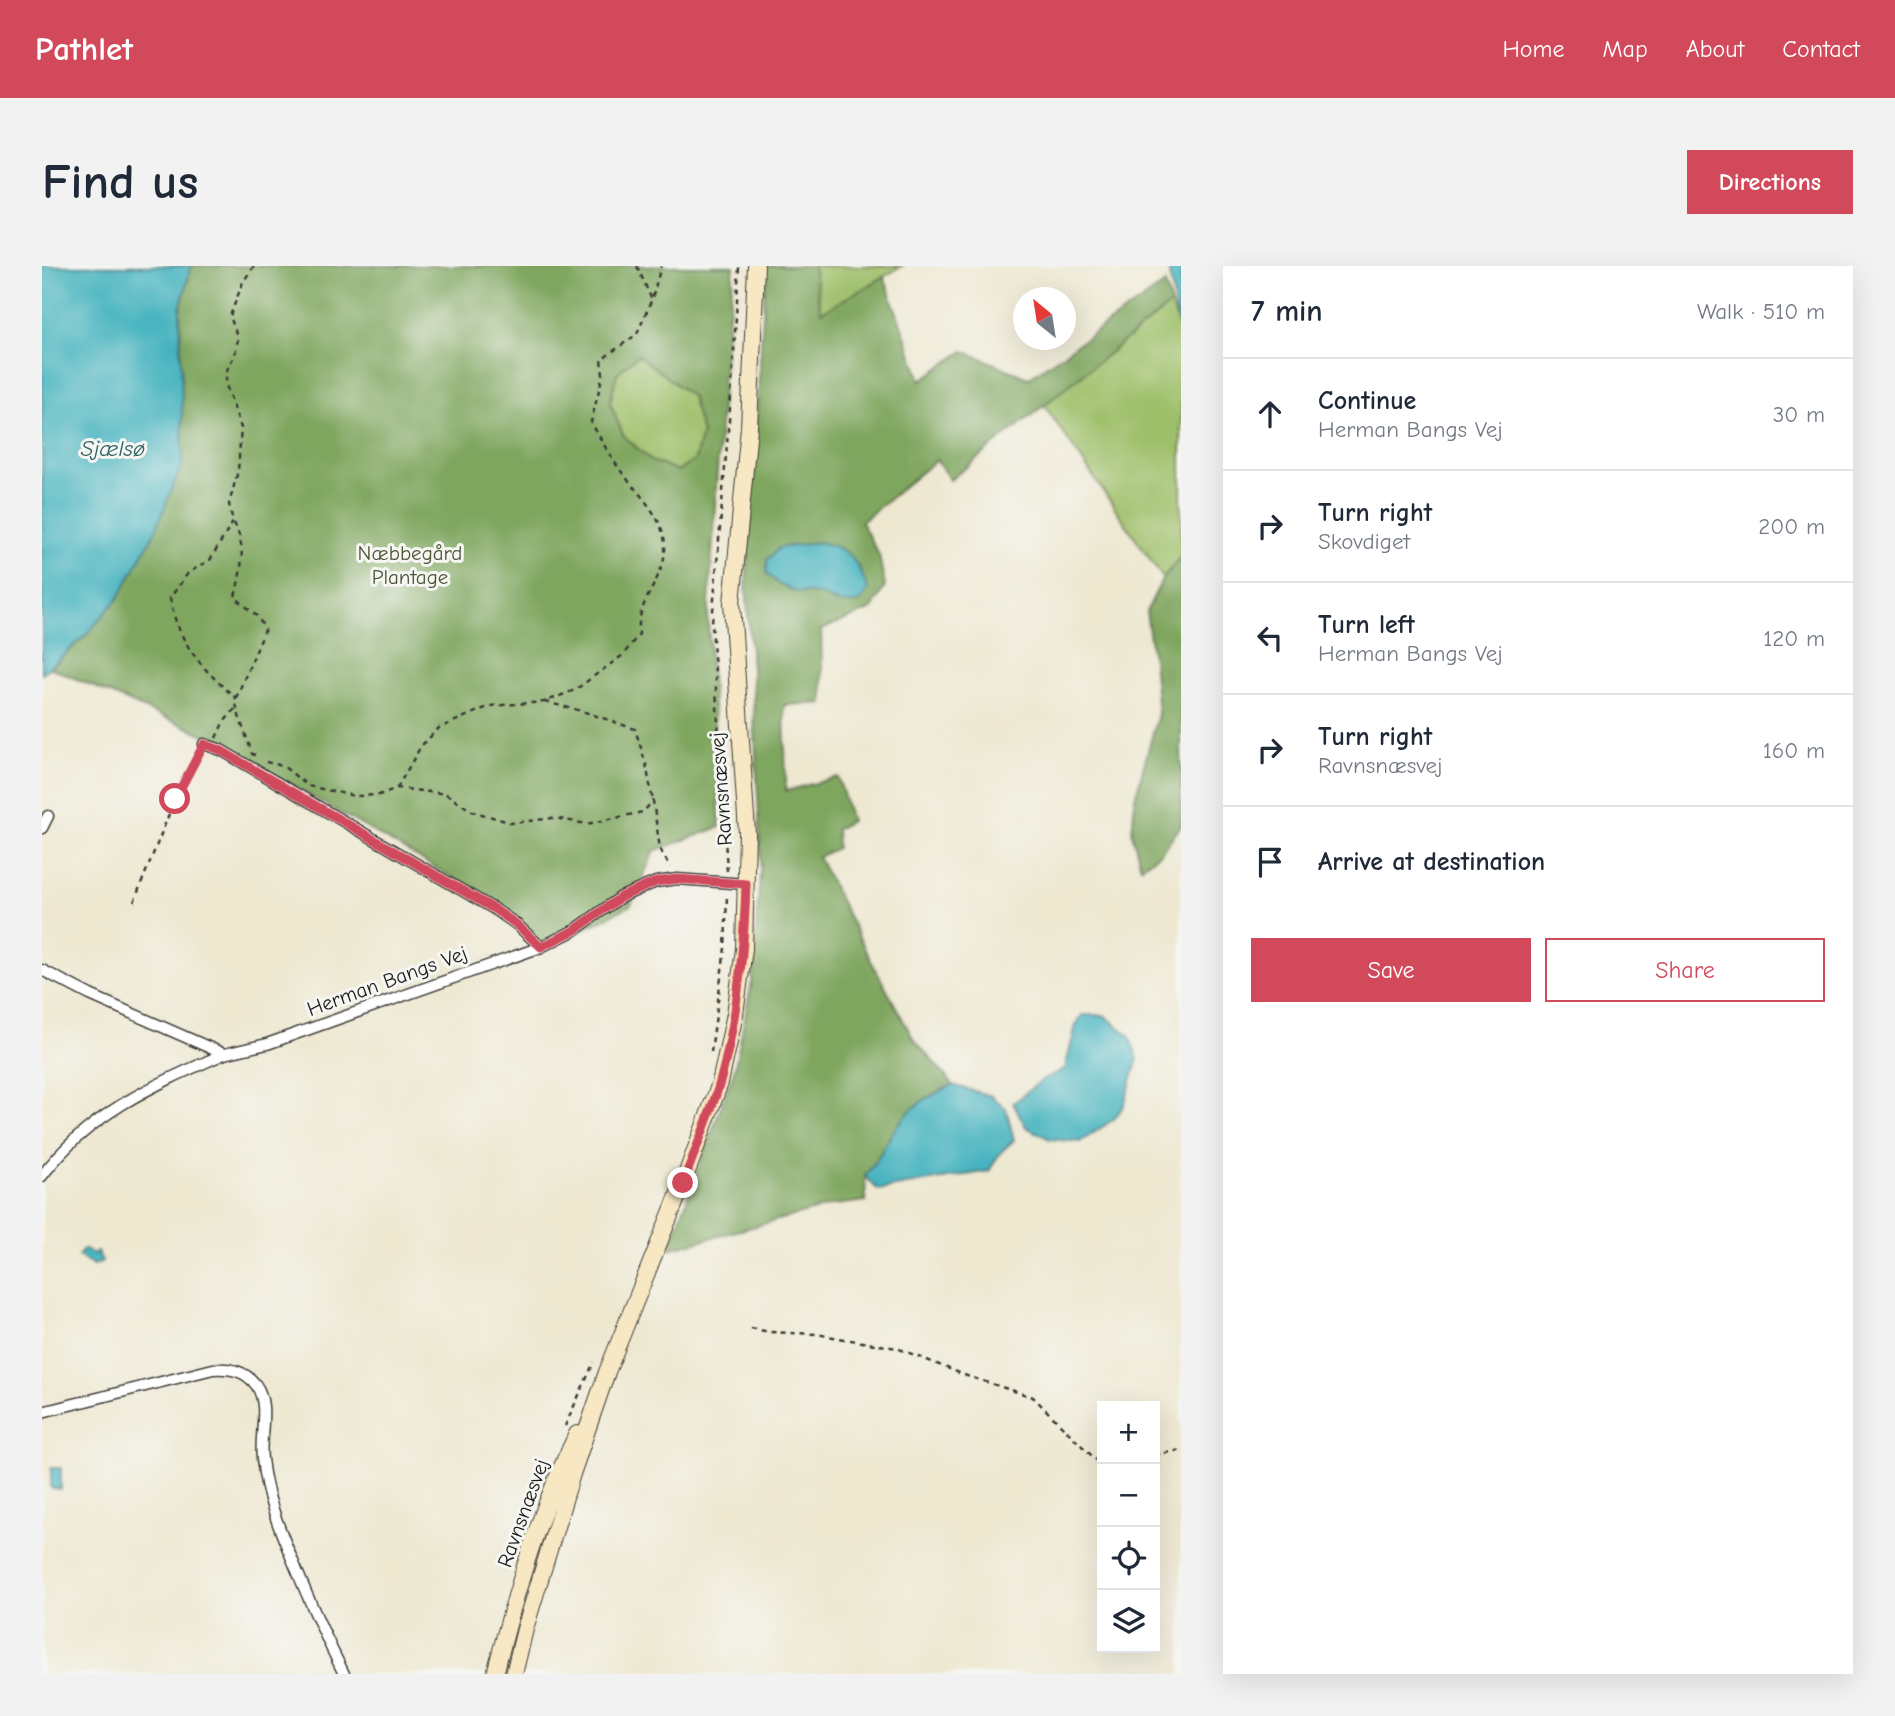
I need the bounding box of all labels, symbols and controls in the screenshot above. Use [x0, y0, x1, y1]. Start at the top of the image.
text: Pathlet [35, 30, 133, 68]
text: Home [1503, 35, 1564, 63]
text: Map [1602, 35, 1648, 63]
text: About [1686, 35, 1744, 63]
text: Contact [1782, 35, 1860, 63]
button: Directions [1687, 150, 1853, 214]
text: Find us [42, 154, 198, 210]
north arrow [1013, 287, 1076, 350]
text: 7 min [1251, 294, 1323, 329]
text: Walk · 510 m [1697, 298, 1825, 325]
text: Continue [1318, 386, 1416, 416]
icon: ahead [1251, 395, 1289, 433]
text: 30 m [1773, 401, 1825, 428]
text: Herman Bangs Vej [1318, 416, 1503, 443]
water label: Sjælsø [81, 435, 145, 462]
text: Turn right [1318, 498, 1432, 528]
icon: right [1251, 507, 1289, 545]
text: 200 m [1758, 513, 1825, 540]
text: Skovdiget [1318, 528, 1410, 555]
park label: Næbbegård Plantage [358, 541, 462, 589]
text: Turn left [1318, 610, 1415, 640]
icon: left [1251, 619, 1289, 657]
text: 120 m [1763, 625, 1825, 652]
text: Herman Bangs Vej [1318, 640, 1503, 667]
text: Turn right [1318, 722, 1432, 752]
street label: Ravnsnæsvej [705, 731, 737, 847]
icon: right [1251, 731, 1289, 769]
text: 160 m [1763, 737, 1825, 764]
text: Ravnsnæsvej [1318, 752, 1443, 779]
route start [159, 783, 190, 814]
icon: arrive [1251, 843, 1289, 881]
text: Arrive at destination [1318, 847, 1545, 877]
button: Save [1251, 938, 1531, 1002]
button: Share [1545, 938, 1825, 1002]
street label: Herman Bangs Vej [304, 941, 470, 1021]
route end [667, 1167, 698, 1198]
map controls [1097, 1401, 1160, 1653]
button: + [1097, 1401, 1160, 1464]
street label: Ravnsnæsvej [492, 1455, 554, 1571]
button: − [1097, 1464, 1160, 1527]
button: locate [1097, 1527, 1160, 1590]
button: layers [1097, 1590, 1160, 1653]

